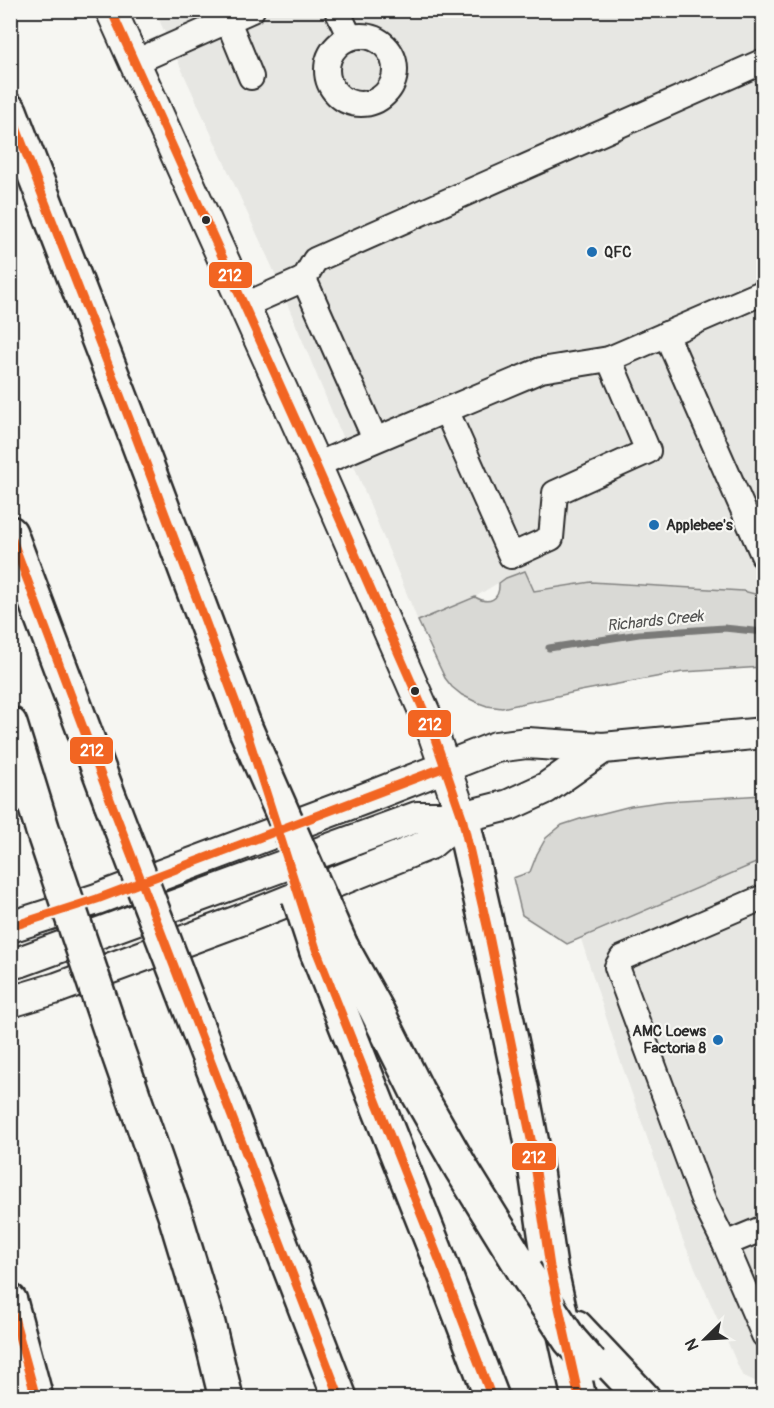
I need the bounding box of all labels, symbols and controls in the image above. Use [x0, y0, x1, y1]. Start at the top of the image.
unlabelled marker [200, 214, 212, 226]
place label: QFC [604, 243, 631, 262]
marker: QFC [585, 245, 599, 259]
line badge: 212 [208, 261, 253, 289]
text: 212 [218, 266, 242, 286]
place label: Applebee's [666, 516, 733, 535]
marker: Applebee's [647, 518, 661, 532]
water label: Richards Creek [606, 606, 705, 636]
unlabelled marker [409, 685, 421, 697]
line badge: 212 [407, 709, 452, 738]
text: 212 [418, 715, 442, 735]
line badge: 212 [69, 736, 114, 765]
text: 212 [80, 741, 104, 761]
place label: AMC Loews Factoria 8 [632, 1022, 706, 1058]
marker: AMC Loews Factoria 8 [711, 1033, 725, 1047]
line badge: 212 [511, 1142, 557, 1171]
text: 212 [522, 1148, 546, 1168]
north arrow [675, 1309, 735, 1369]
text: N [681, 1336, 704, 1354]

